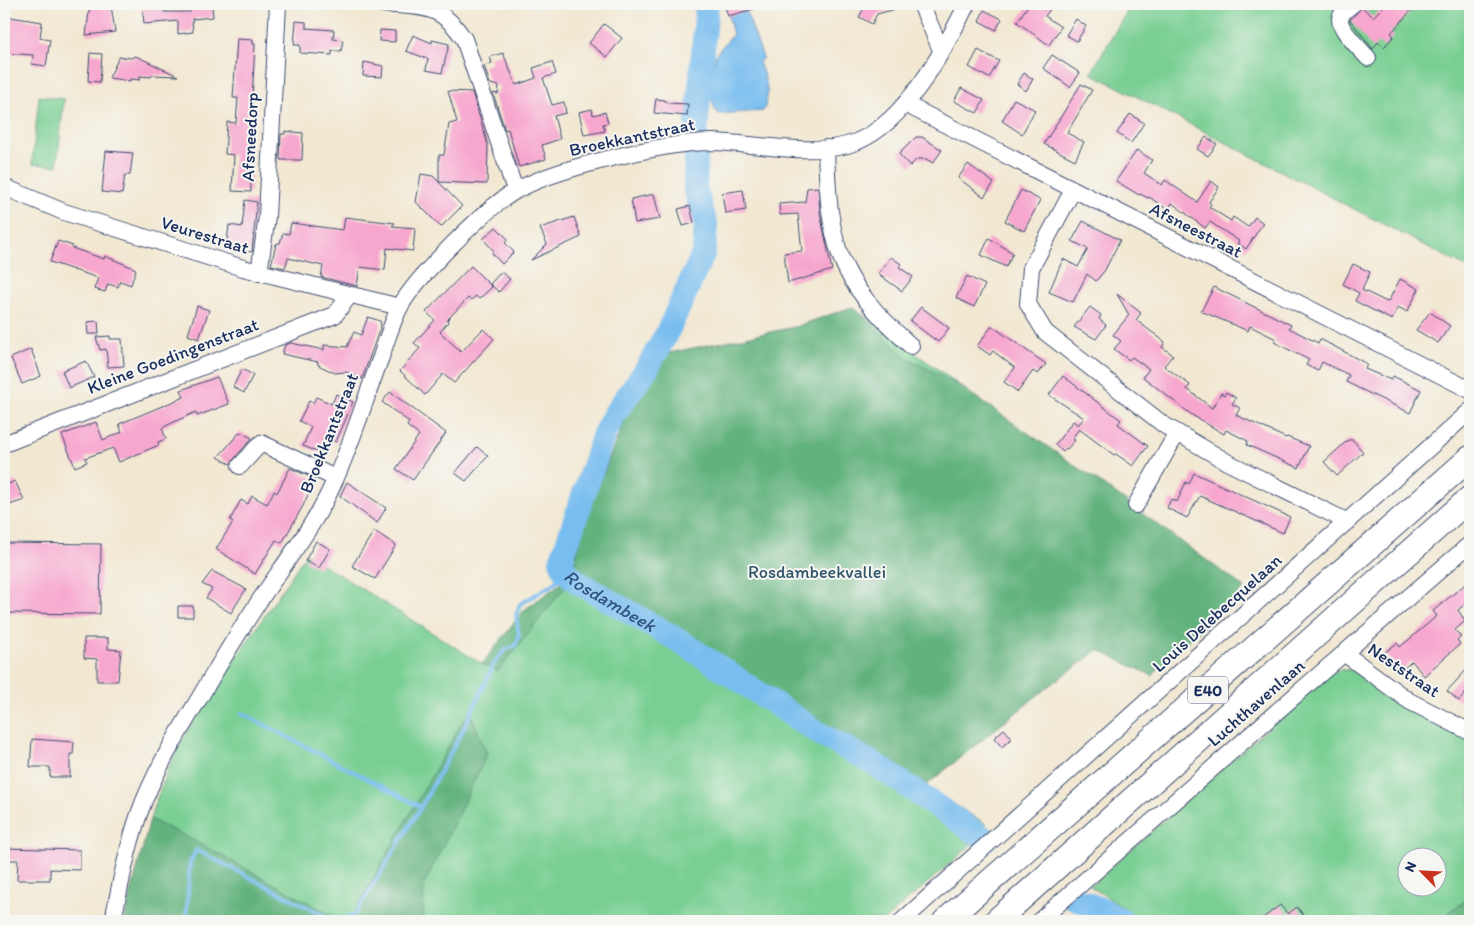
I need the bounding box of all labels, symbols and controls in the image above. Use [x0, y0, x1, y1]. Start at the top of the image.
street label: Afsneedorp [237, 92, 263, 182]
street label: Broekkantstraat [567, 113, 697, 161]
street label: Afsneestraat [1146, 197, 1246, 263]
street label: Veurestraat [158, 211, 252, 259]
street label: Kleine Goedingenstraat [84, 313, 262, 399]
street label: Broekkantstraat [295, 369, 363, 496]
street label: Louis Delebecquelaan [1148, 549, 1286, 677]
park label: Rosdambeekvallei [748, 561, 886, 583]
water label: Rosdambeek [559, 564, 661, 638]
street label: Neststraat [1364, 638, 1444, 702]
street label: Luchthavenlaan [1203, 654, 1310, 751]
road number: E40 [1188, 676, 1228, 704]
north arrow [1396, 848, 1446, 898]
text: N [1401, 859, 1420, 875]

